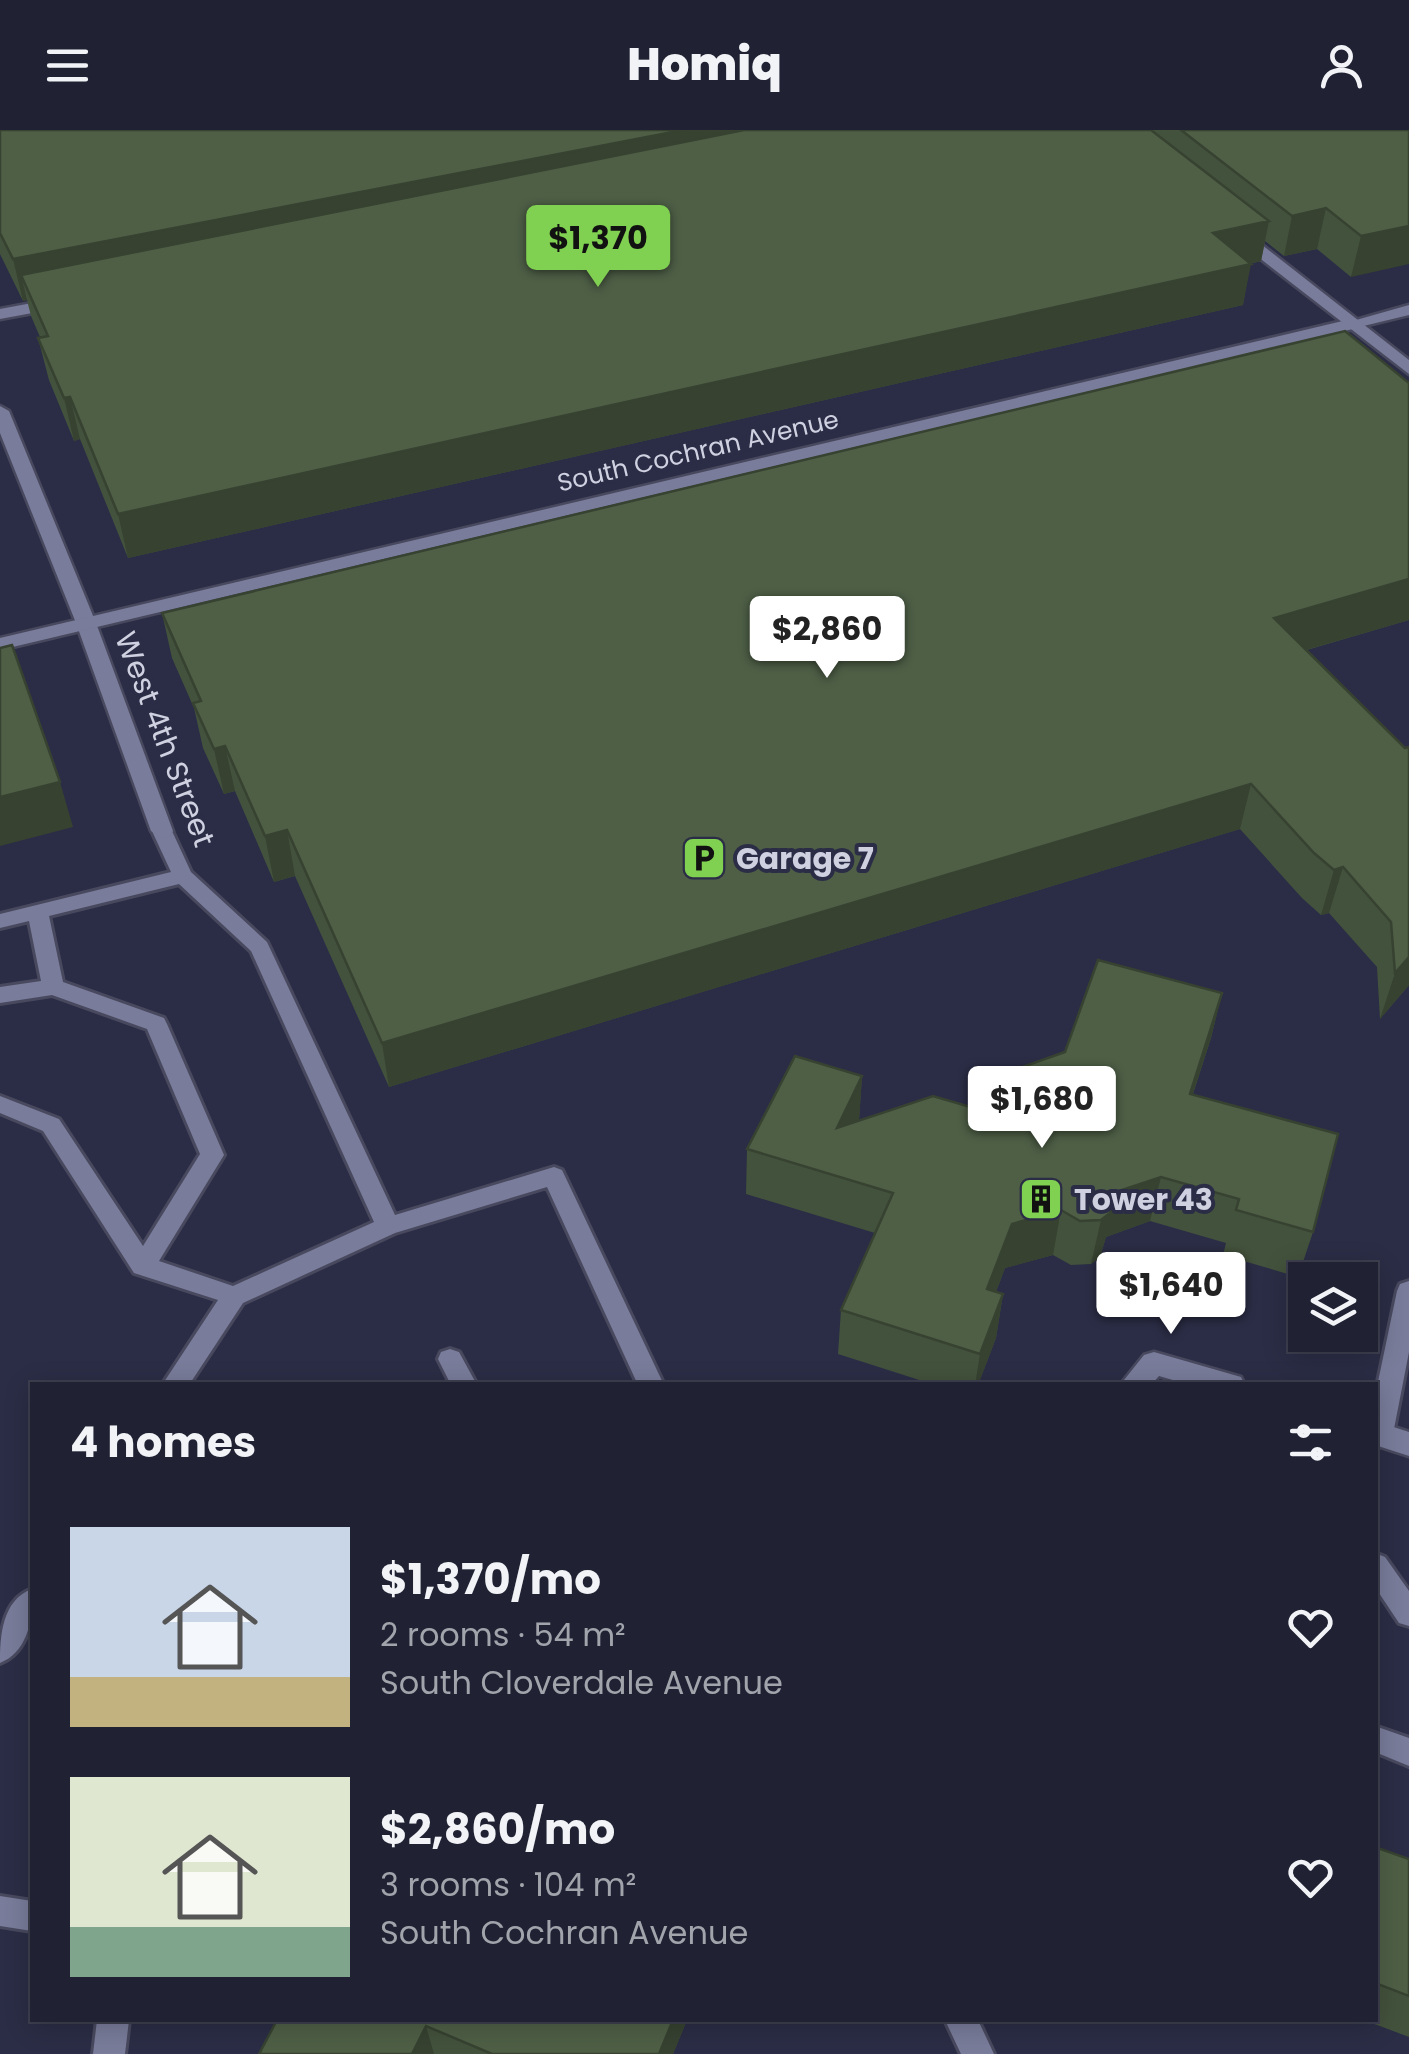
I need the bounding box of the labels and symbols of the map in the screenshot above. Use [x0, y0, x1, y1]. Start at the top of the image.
pin: $1,370 [517, 205, 679, 290]
street label: South Cochran Avenue [554, 402, 842, 500]
pin: $2,860 [746, 596, 908, 681]
street label: West 4th Street [104, 625, 226, 853]
parking icon: Garage 7 [681, 835, 727, 881]
place label: Garage 7 [736, 837, 874, 880]
pin: $1,680 [961, 1066, 1123, 1151]
building icon: Tower 43 [1018, 1176, 1064, 1222]
place label: Tower 43 [1074, 1178, 1213, 1221]
pin: $1,640 [1090, 1252, 1252, 1337]

